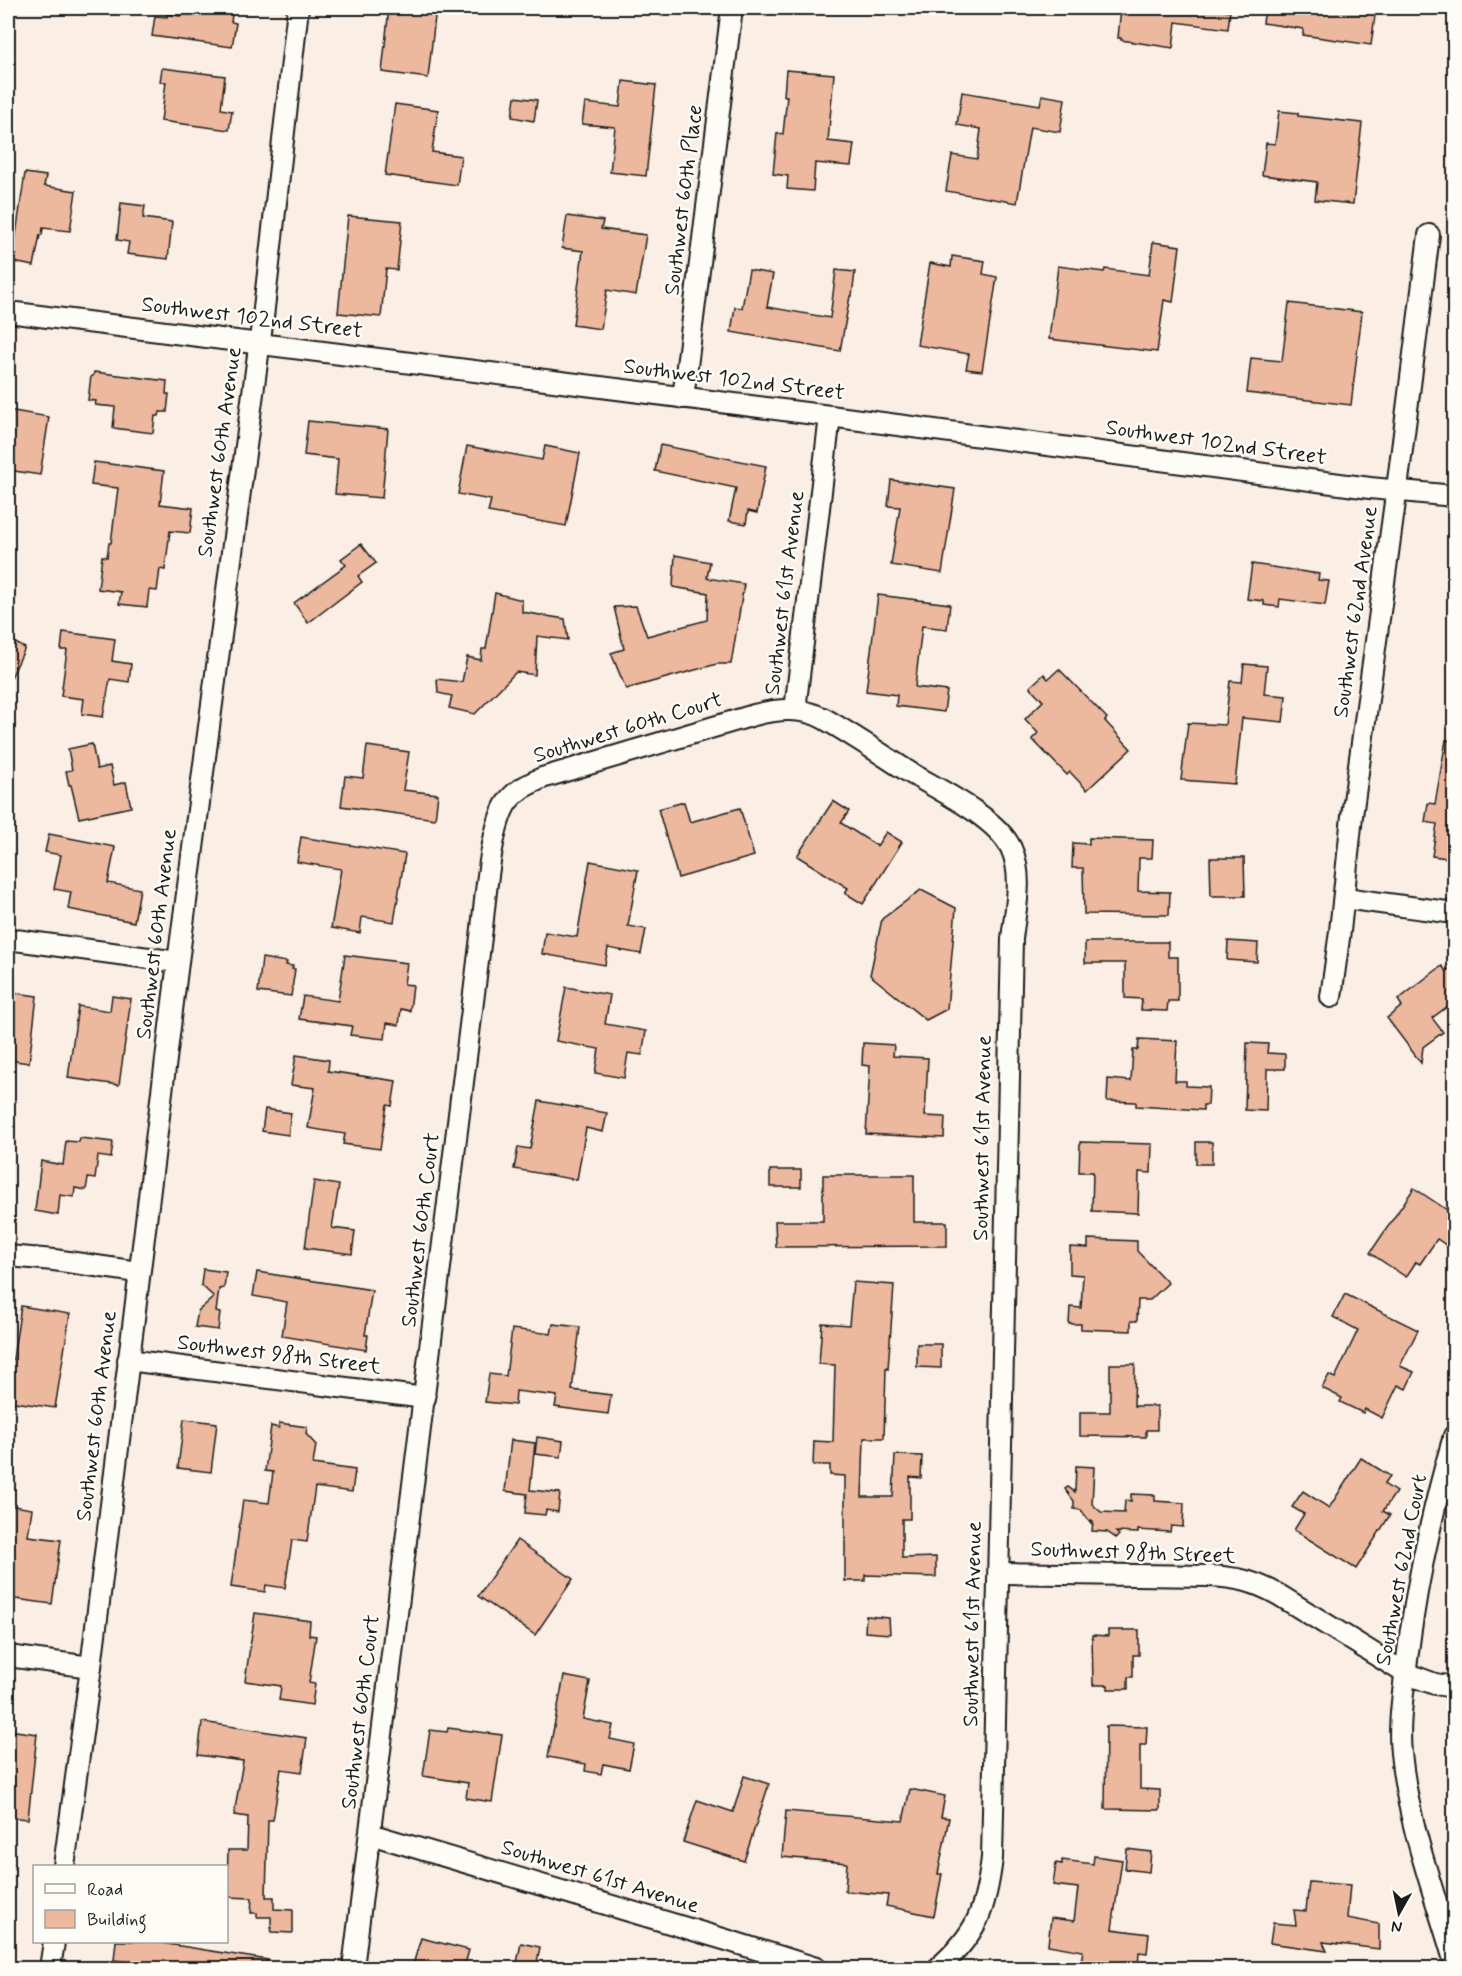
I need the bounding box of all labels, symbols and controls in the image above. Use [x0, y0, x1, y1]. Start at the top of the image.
street label: Southwest 60th Place [658, 103, 710, 297]
street label: Southwest 102nd Street [140, 291, 364, 345]
street label: Southwest 60th Avenue [191, 345, 249, 559]
street label: Southwest 102nd Street [622, 353, 846, 407]
street label: Southwest 102nd Street [1104, 414, 1328, 472]
street label: Southwest 61st Avenue [759, 489, 811, 697]
street label: Southwest 62nd Avenue [1327, 504, 1385, 720]
street label: Southwest 60th Court [530, 686, 726, 770]
street label: Southwest 60th Avenue [130, 827, 184, 1041]
street label: Southwest 61st Avenue [967, 1035, 999, 1241]
street label: Southwest 60th Court [395, 1131, 447, 1329]
street label: Southwest 60th Avenue [70, 1309, 124, 1523]
street label: Southwest 98th Street [175, 1329, 383, 1381]
street label: Southwest 62nd Court [1370, 1472, 1434, 1668]
street label: Southwest 61st Avenue [957, 1521, 989, 1727]
street label: Southwest 98th Street [1030, 1535, 1236, 1571]
street label: Southwest 60th Court [335, 1613, 387, 1811]
street label: Southwest 61st Avenue [498, 1834, 703, 1921]
legend [33, 1865, 228, 1943]
text: Road [87, 1878, 123, 1902]
north arrow [1369, 1883, 1429, 1943]
text: Building [87, 1908, 147, 1934]
text: N [1390, 1915, 1404, 1938]

